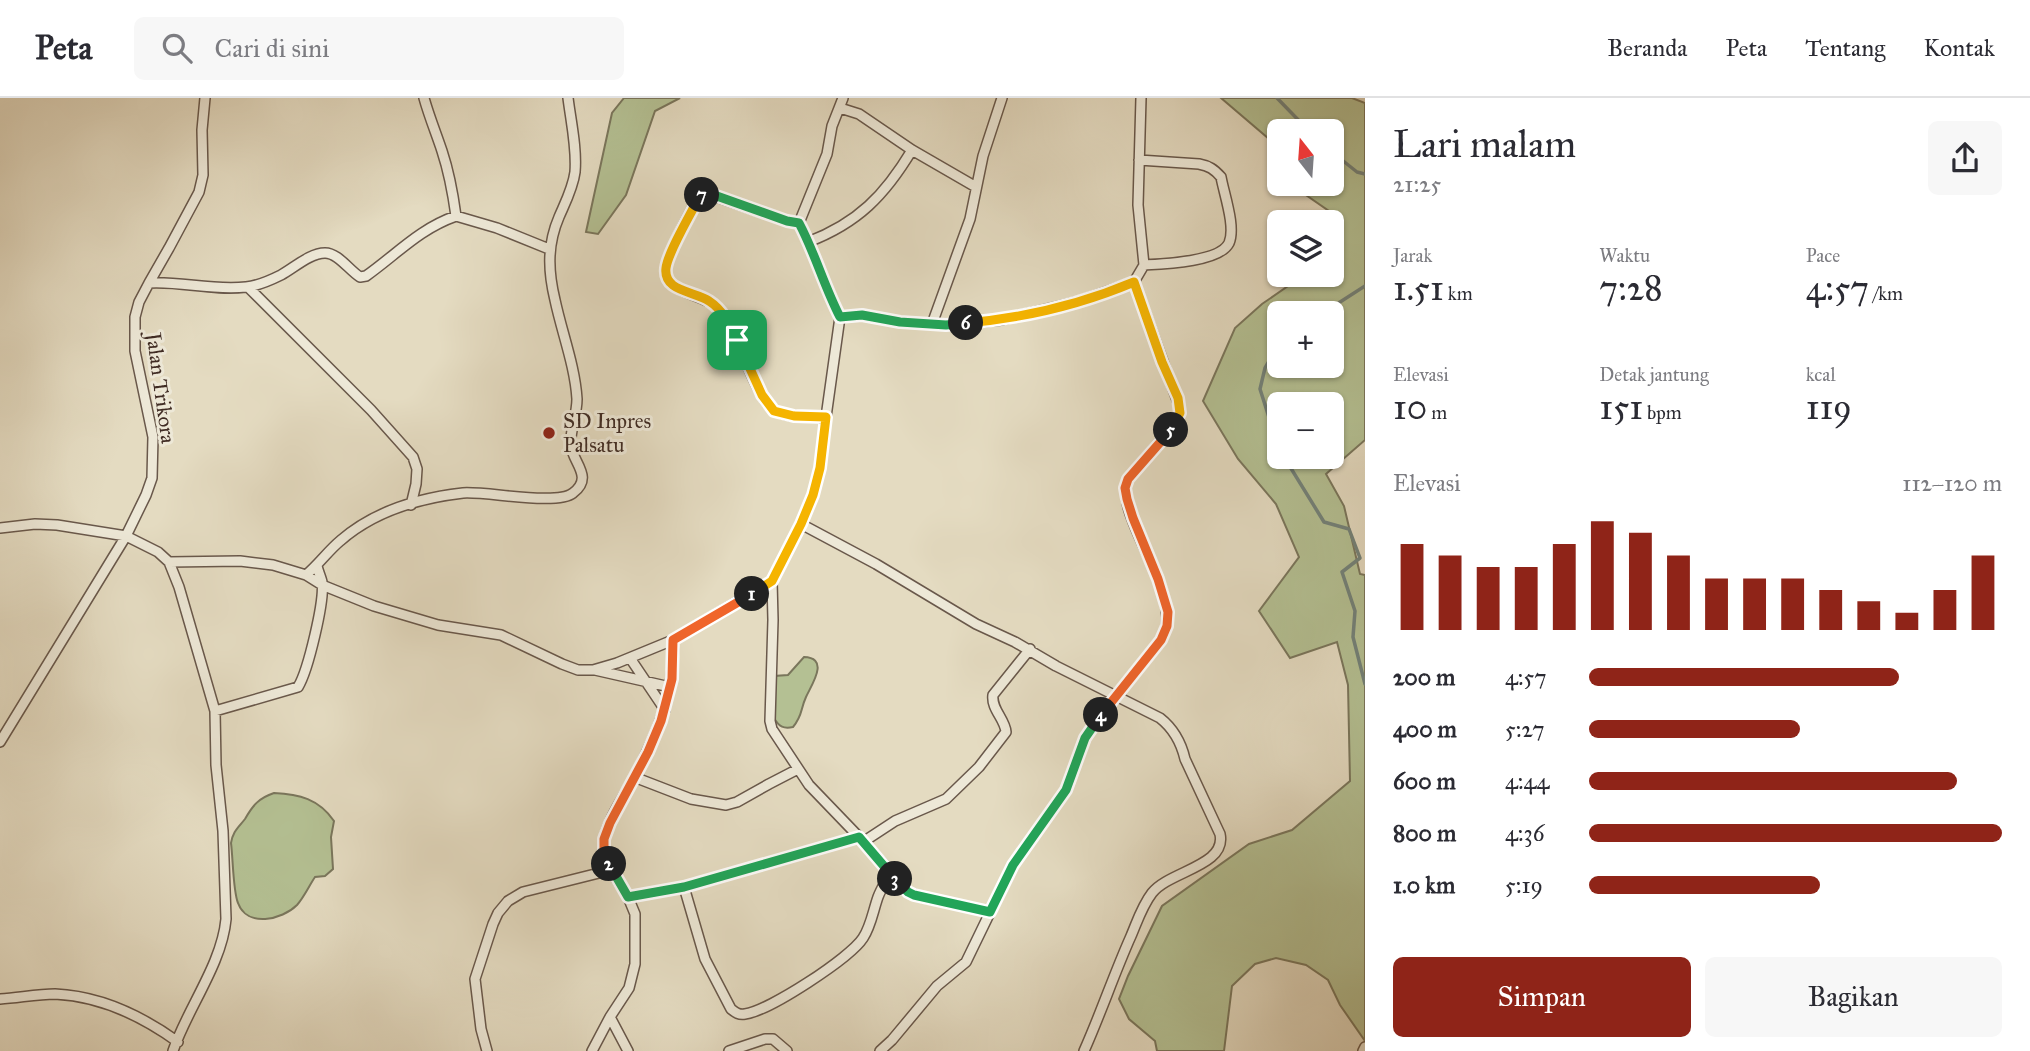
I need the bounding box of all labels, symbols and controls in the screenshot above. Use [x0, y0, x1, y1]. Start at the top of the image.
search box [134, 17, 624, 80]
text: Peta [35, 28, 92, 68]
icon: search [158, 29, 196, 67]
text: Cari di sini [214, 32, 329, 64]
text: Beranda [1607, 33, 1687, 63]
text: Peta [1725, 33, 1767, 63]
text: Tentang [1805, 33, 1885, 63]
text: Kontak [1923, 33, 1995, 63]
north arrow [1267, 119, 1344, 196]
map controls [1267, 119, 1344, 469]
text: Lari malam [1393, 121, 1576, 167]
button: share [1928, 121, 2002, 195]
text: 21:25 [1393, 170, 1441, 198]
pin: 7 [684, 178, 720, 212]
text: 7 [696, 183, 707, 206]
button: layers [1267, 210, 1344, 287]
text: Jarak [1393, 244, 1432, 267]
text: Waktu [1599, 244, 1650, 267]
text: Pace [1806, 244, 1840, 267]
text: 1.51 [1393, 267, 1444, 310]
text: 7:28 [1599, 267, 1663, 310]
text: 4:57 [1806, 267, 1869, 310]
text: km [1444, 282, 1473, 305]
text: /km [1869, 282, 1903, 305]
button: + [1267, 301, 1344, 378]
pin: 6 [948, 306, 984, 341]
pin [707, 310, 767, 370]
text: 6 [961, 311, 970, 334]
icon: arrive [718, 321, 756, 359]
street label: Jalan Trikora [140, 329, 182, 445]
text: Elevasi [1393, 363, 1449, 386]
text: Detak jantung [1599, 363, 1709, 386]
text: kcal [1806, 363, 1836, 386]
text: 10 [1393, 386, 1427, 429]
text: 151 [1599, 386, 1643, 429]
text: 119 [1806, 386, 1852, 429]
button: − [1267, 392, 1344, 469]
text: m [1427, 401, 1447, 424]
text: bpm [1643, 401, 1682, 424]
place label: SD Inpres Palsatu [563, 408, 651, 458]
pin: 5 [1154, 412, 1188, 448]
text: 5 [1166, 418, 1175, 441]
marker: SD Inpres Palsatu [541, 425, 557, 441]
text: Elevasi [1393, 469, 1461, 497]
text: 112–120 m [1902, 469, 2002, 497]
pin: 1 [734, 576, 770, 612]
text: 1 [748, 582, 755, 605]
text: 200 m [1393, 663, 1455, 691]
text: 4:57 [1505, 663, 1547, 691]
pin: 4 [1084, 698, 1118, 732]
text: 4 [1095, 703, 1106, 726]
text: 400 m [1393, 715, 1457, 743]
text: 5:27 [1505, 715, 1545, 743]
text: 600 m [1393, 767, 1456, 795]
text: 4:44 [1505, 767, 1549, 795]
text: 800 m [1393, 819, 1456, 847]
text: 4:36 [1505, 819, 1545, 847]
pin: 2 [592, 846, 626, 882]
text: 2 [604, 852, 613, 875]
pin: 3 [878, 862, 912, 896]
text: 3 [891, 867, 898, 890]
text: 1.0 km [1393, 871, 1455, 899]
text: 5:19 [1505, 871, 1543, 899]
button: Simpan [1393, 957, 1691, 1037]
button: Bagikan [1705, 957, 2002, 1037]

